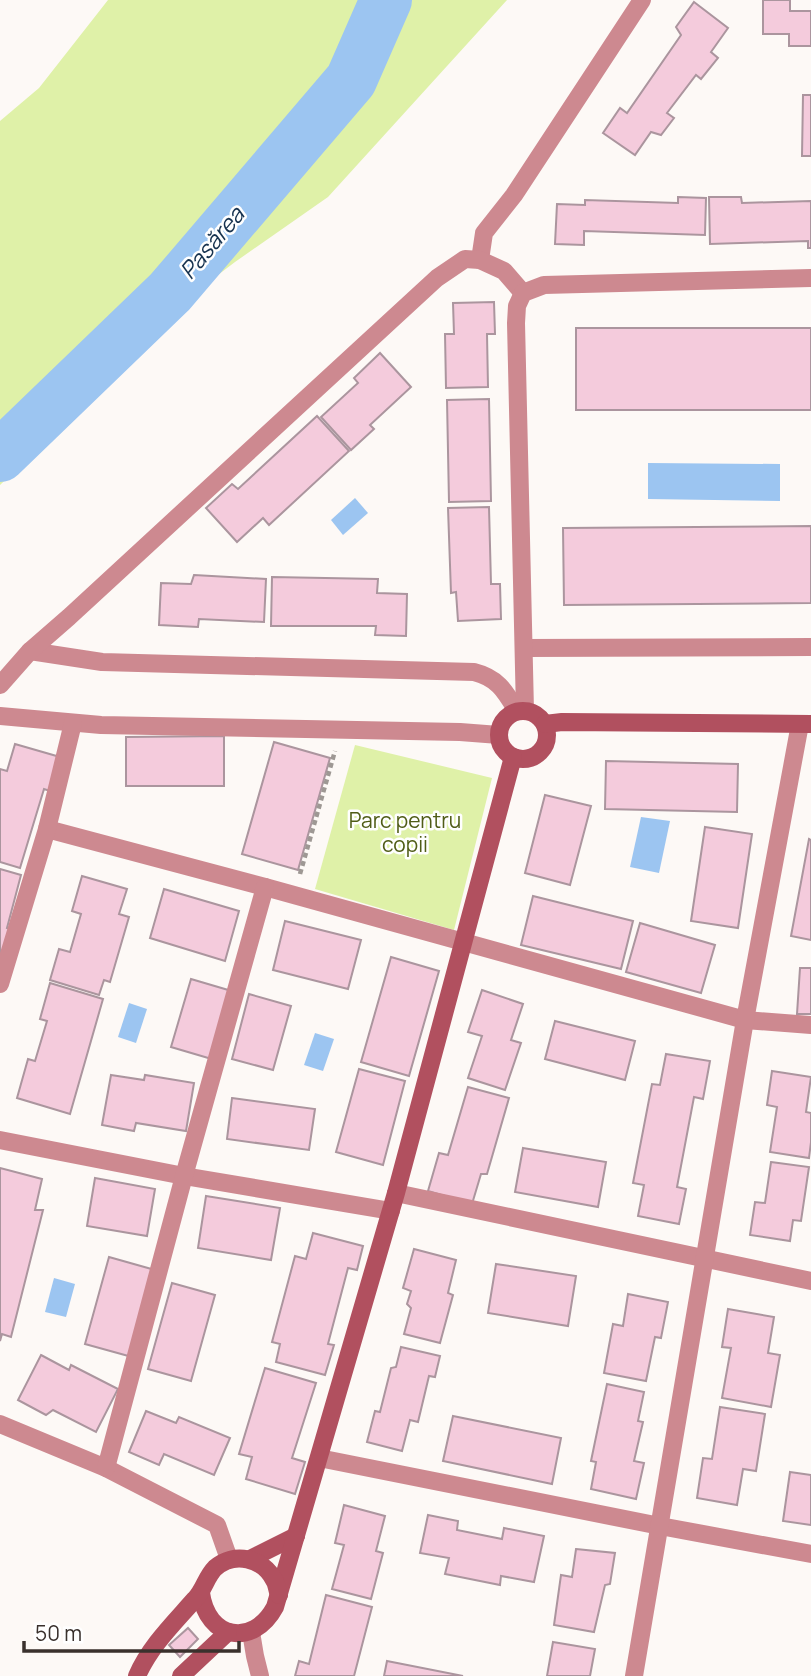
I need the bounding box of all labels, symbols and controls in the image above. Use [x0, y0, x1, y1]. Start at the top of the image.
water label: Pasărea [172, 199, 252, 285]
park label: Parc pentru copii [349, 806, 461, 858]
scale bar [24, 1610, 240, 1654]
text: 50 m [35, 1619, 82, 1647]

